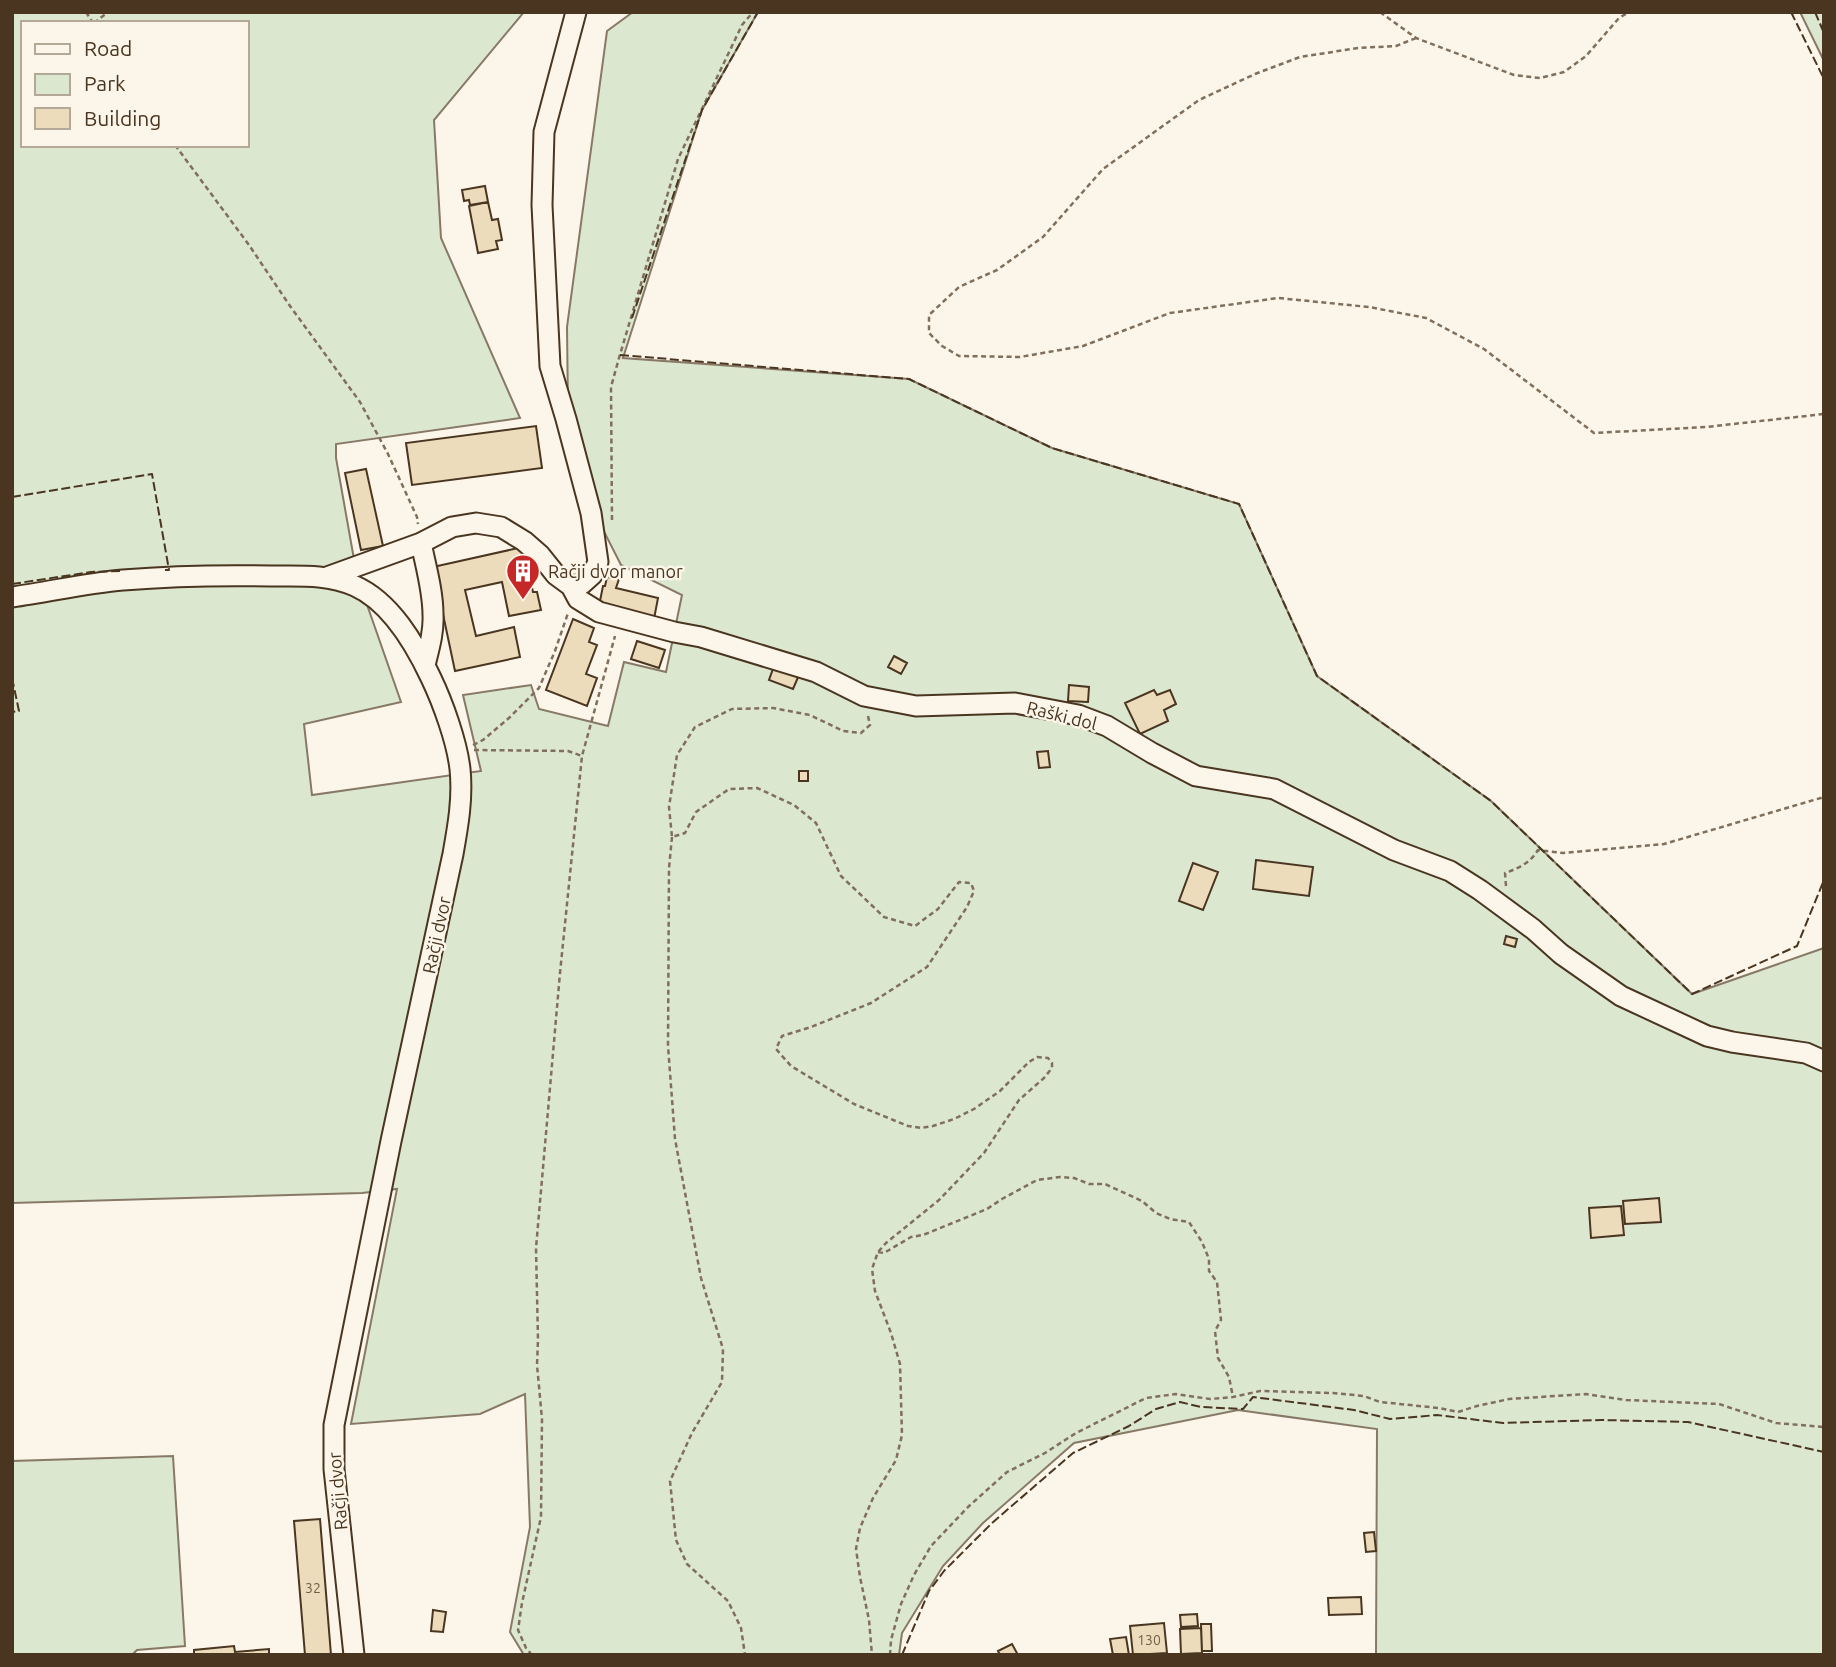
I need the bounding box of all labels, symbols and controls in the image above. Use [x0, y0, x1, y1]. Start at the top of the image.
legend [21, 21, 248, 147]
text: Road [84, 36, 132, 60]
text: Park [84, 71, 126, 95]
text: Building [84, 106, 161, 130]
building icon: Račji dvor manor [504, 552, 542, 601]
place label: Račji dvor manor [548, 561, 683, 581]
street label: Raški dol [1025, 697, 1099, 733]
street label: Račji dvor [418, 894, 454, 975]
street label: Račji dvor [324, 1451, 350, 1531]
house number: 32 [305, 1580, 321, 1596]
house number: 130 [1137, 1632, 1161, 1648]

